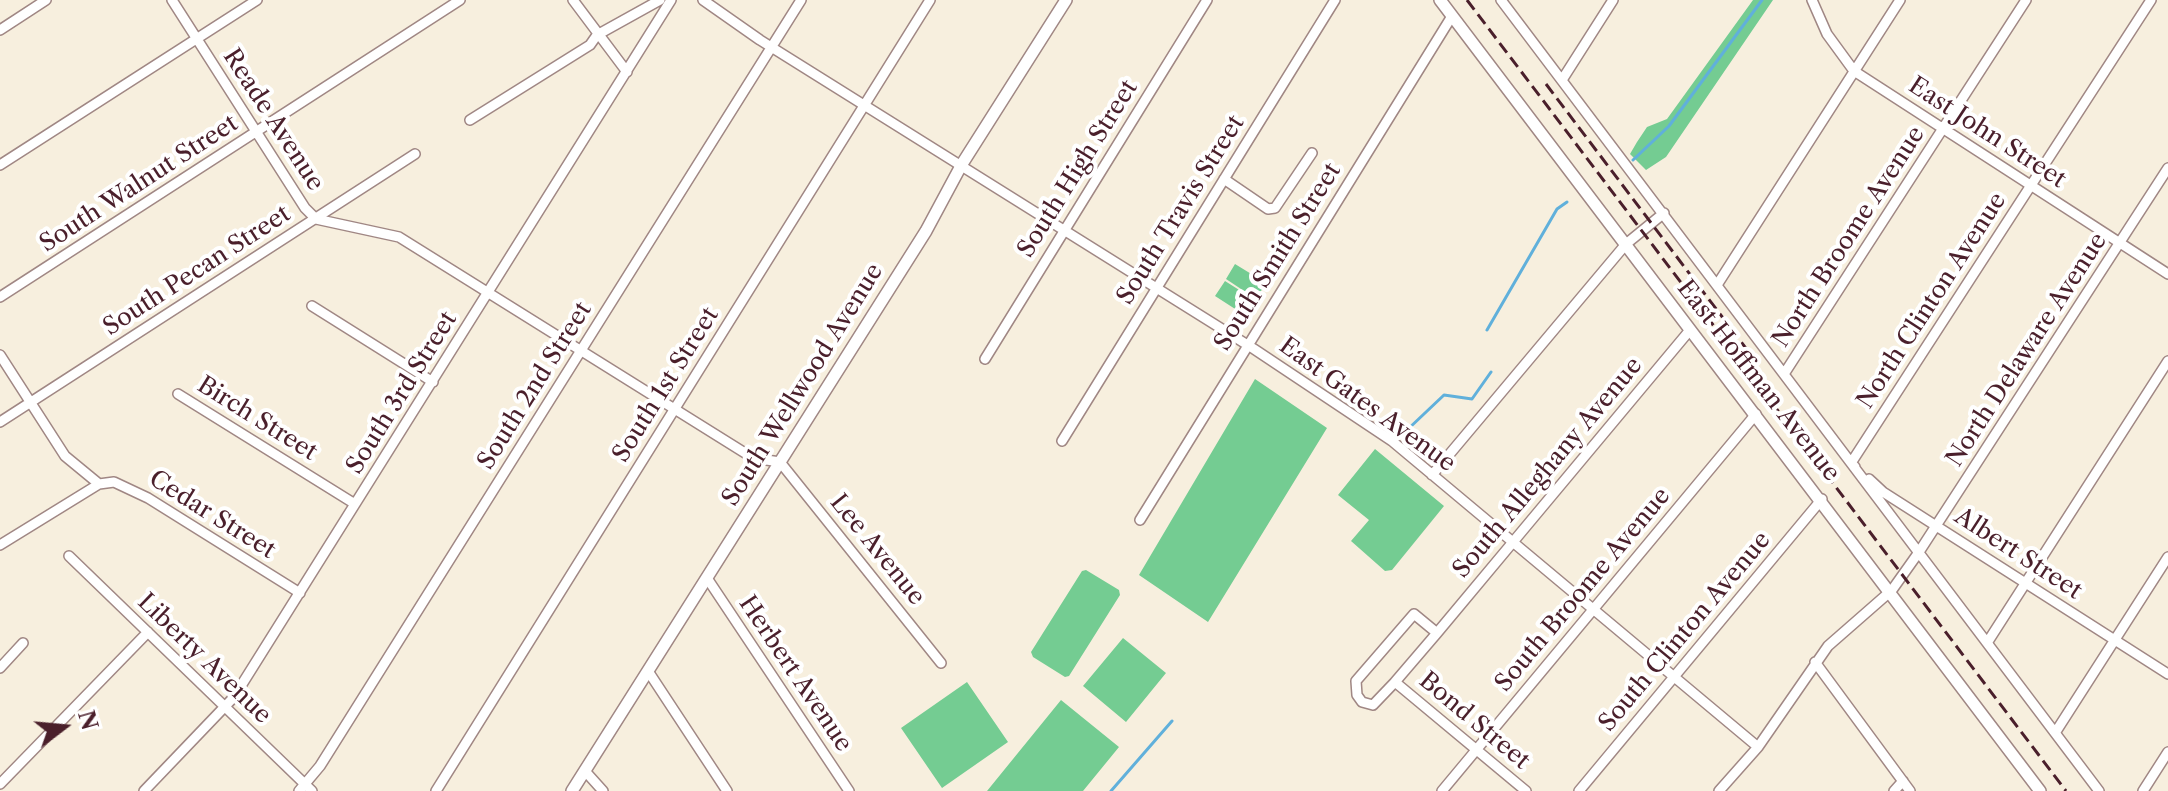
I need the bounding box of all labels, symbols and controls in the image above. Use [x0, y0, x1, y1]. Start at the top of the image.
street label: Reade Avenue [216, 44, 330, 196]
street label: East John Street [1903, 71, 2071, 195]
street label: South High Street [1012, 75, 1144, 263]
street label: South Walnut Street [35, 109, 243, 259]
street label: South Travis Street [1111, 110, 1251, 310]
street label: North Broome Avenue [1767, 121, 1931, 353]
street label: South Smith Street [1209, 158, 1347, 356]
street label: North Clinton Avenue [1851, 188, 2013, 414]
street label: South Pecan Street [98, 200, 296, 342]
street label: North Delaware Avenue [1941, 228, 2113, 472]
street label: South Wellwood Avenue [716, 258, 890, 512]
street label: East Hoffman Avenue [1671, 275, 1845, 487]
street label: South 2nd Street [472, 297, 598, 475]
street label: South 1st Street [607, 302, 725, 468]
street label: South 3rd Street [341, 307, 463, 479]
street label: East Gates Avenue [1273, 331, 1461, 479]
street label: South Alleghany Avenue [1447, 352, 1649, 584]
street label: Birch Street [192, 371, 322, 467]
street label: Cedar Street [143, 465, 281, 565]
street label: South Broome Avenue [1489, 482, 1677, 698]
street label: Lee Avenue [824, 489, 930, 611]
street label: Albert Street [1949, 502, 2087, 606]
street label: South Clinton Avenue [1593, 526, 1777, 738]
street label: Liberty Avenue [131, 588, 277, 730]
street label: Herbert Avenue [732, 591, 858, 757]
street label: Bond Street [1413, 666, 1535, 776]
north arrow [24, 687, 104, 767]
text: N [72, 707, 103, 733]

